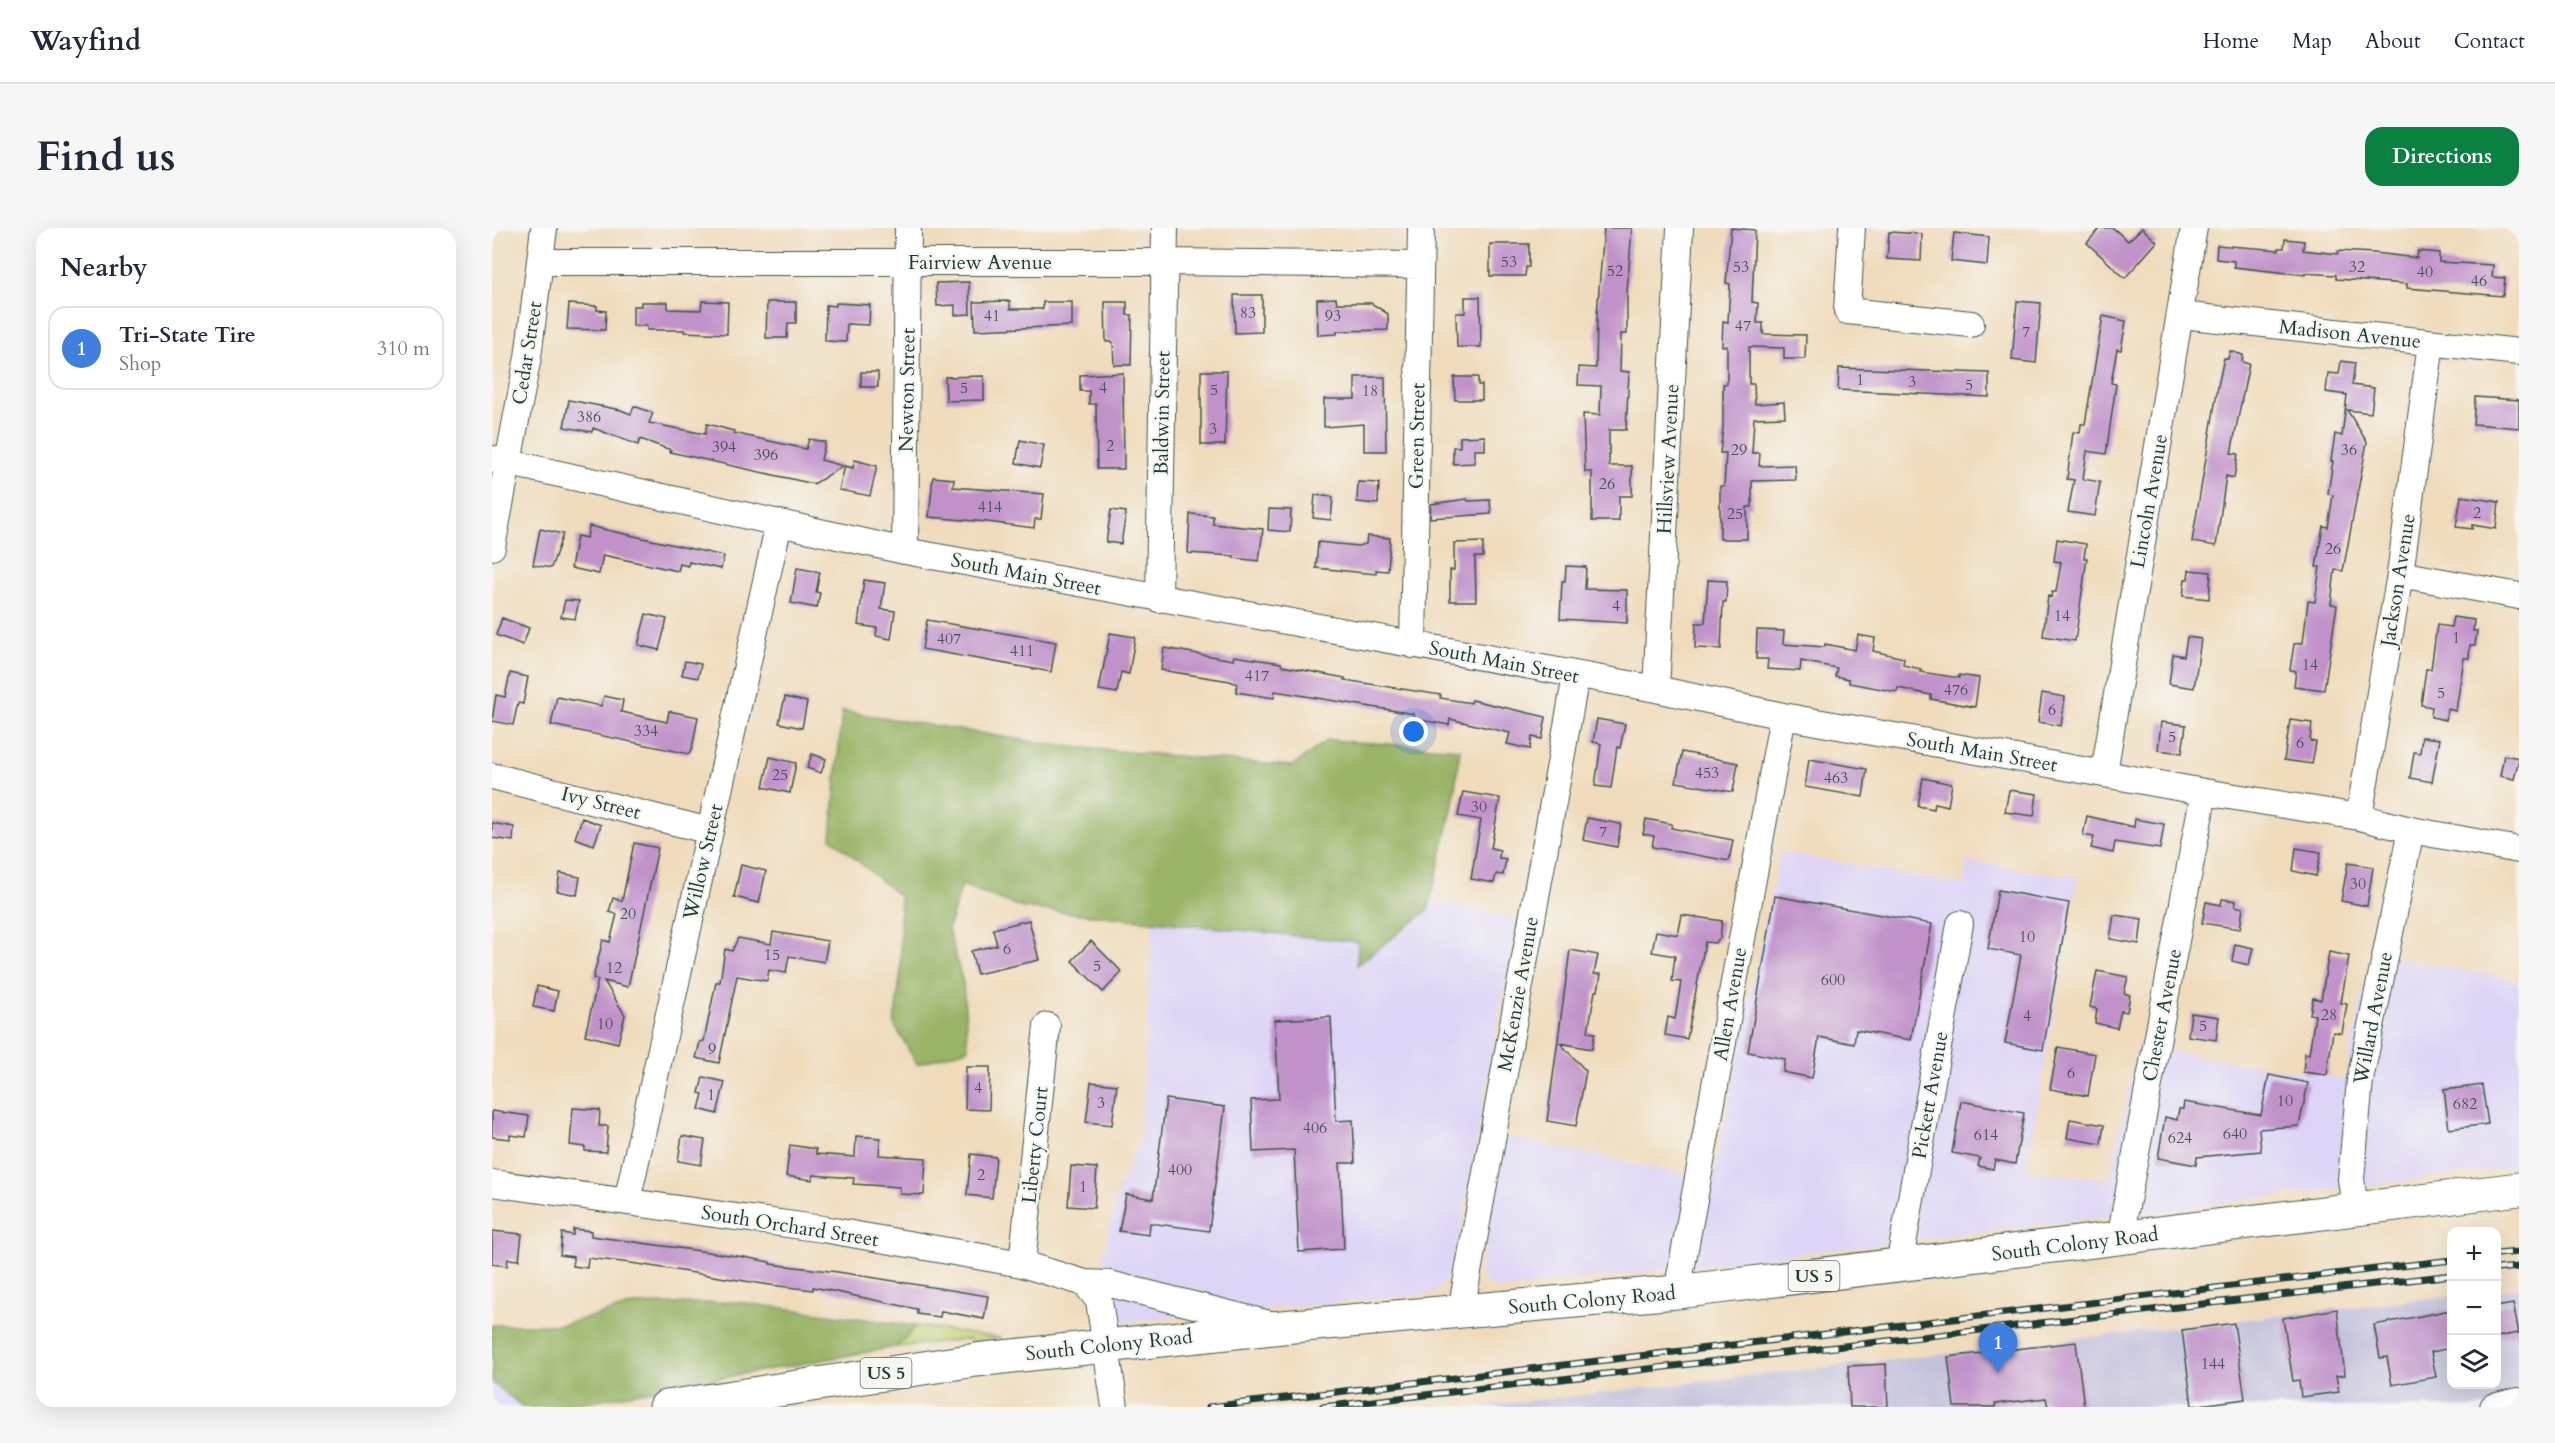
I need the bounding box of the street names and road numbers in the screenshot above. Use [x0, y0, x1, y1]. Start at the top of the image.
street label: Fairview Avenue [908, 249, 1052, 276]
street label: Cedar Street [505, 299, 549, 407]
street label: Madison Avenue [2278, 313, 2422, 355]
street label: Newton Street [892, 327, 922, 452]
street label: Baldwin Street [1147, 350, 1177, 475]
street label: Green Street [1403, 382, 1431, 489]
street label: Hillsview Avenue [1651, 383, 1685, 535]
street label: Lincoln Avenue [2124, 432, 2174, 570]
street label: Jackson Avenue [2374, 512, 2422, 651]
street label: South Main Street [949, 546, 1104, 602]
street label: South Main Street [1427, 634, 1582, 690]
street label: South Main Street [1905, 725, 2060, 779]
street label: Ivy Street [558, 780, 644, 826]
street label: Willow Street [676, 801, 730, 924]
street label: McKenzie Avenue [1491, 914, 1545, 1074]
street label: Allen Avenue [1707, 945, 1753, 1063]
street label: Chester Avenue [2136, 946, 2188, 1084]
street label: Willard Avenue [2347, 949, 2399, 1088]
street label: Pickett Avenue [1905, 1029, 1955, 1161]
street label: Liberty Court [1015, 1084, 1055, 1205]
street label: South Orchard Street [699, 1199, 881, 1253]
street label: South Colony Road [1990, 1220, 2160, 1268]
road number: US 5 [1788, 1261, 1840, 1291]
street label: South Colony Road [1507, 1279, 1677, 1321]
street label: South Colony Road [1024, 1323, 1194, 1367]
road number: US 5 [860, 1358, 912, 1388]

